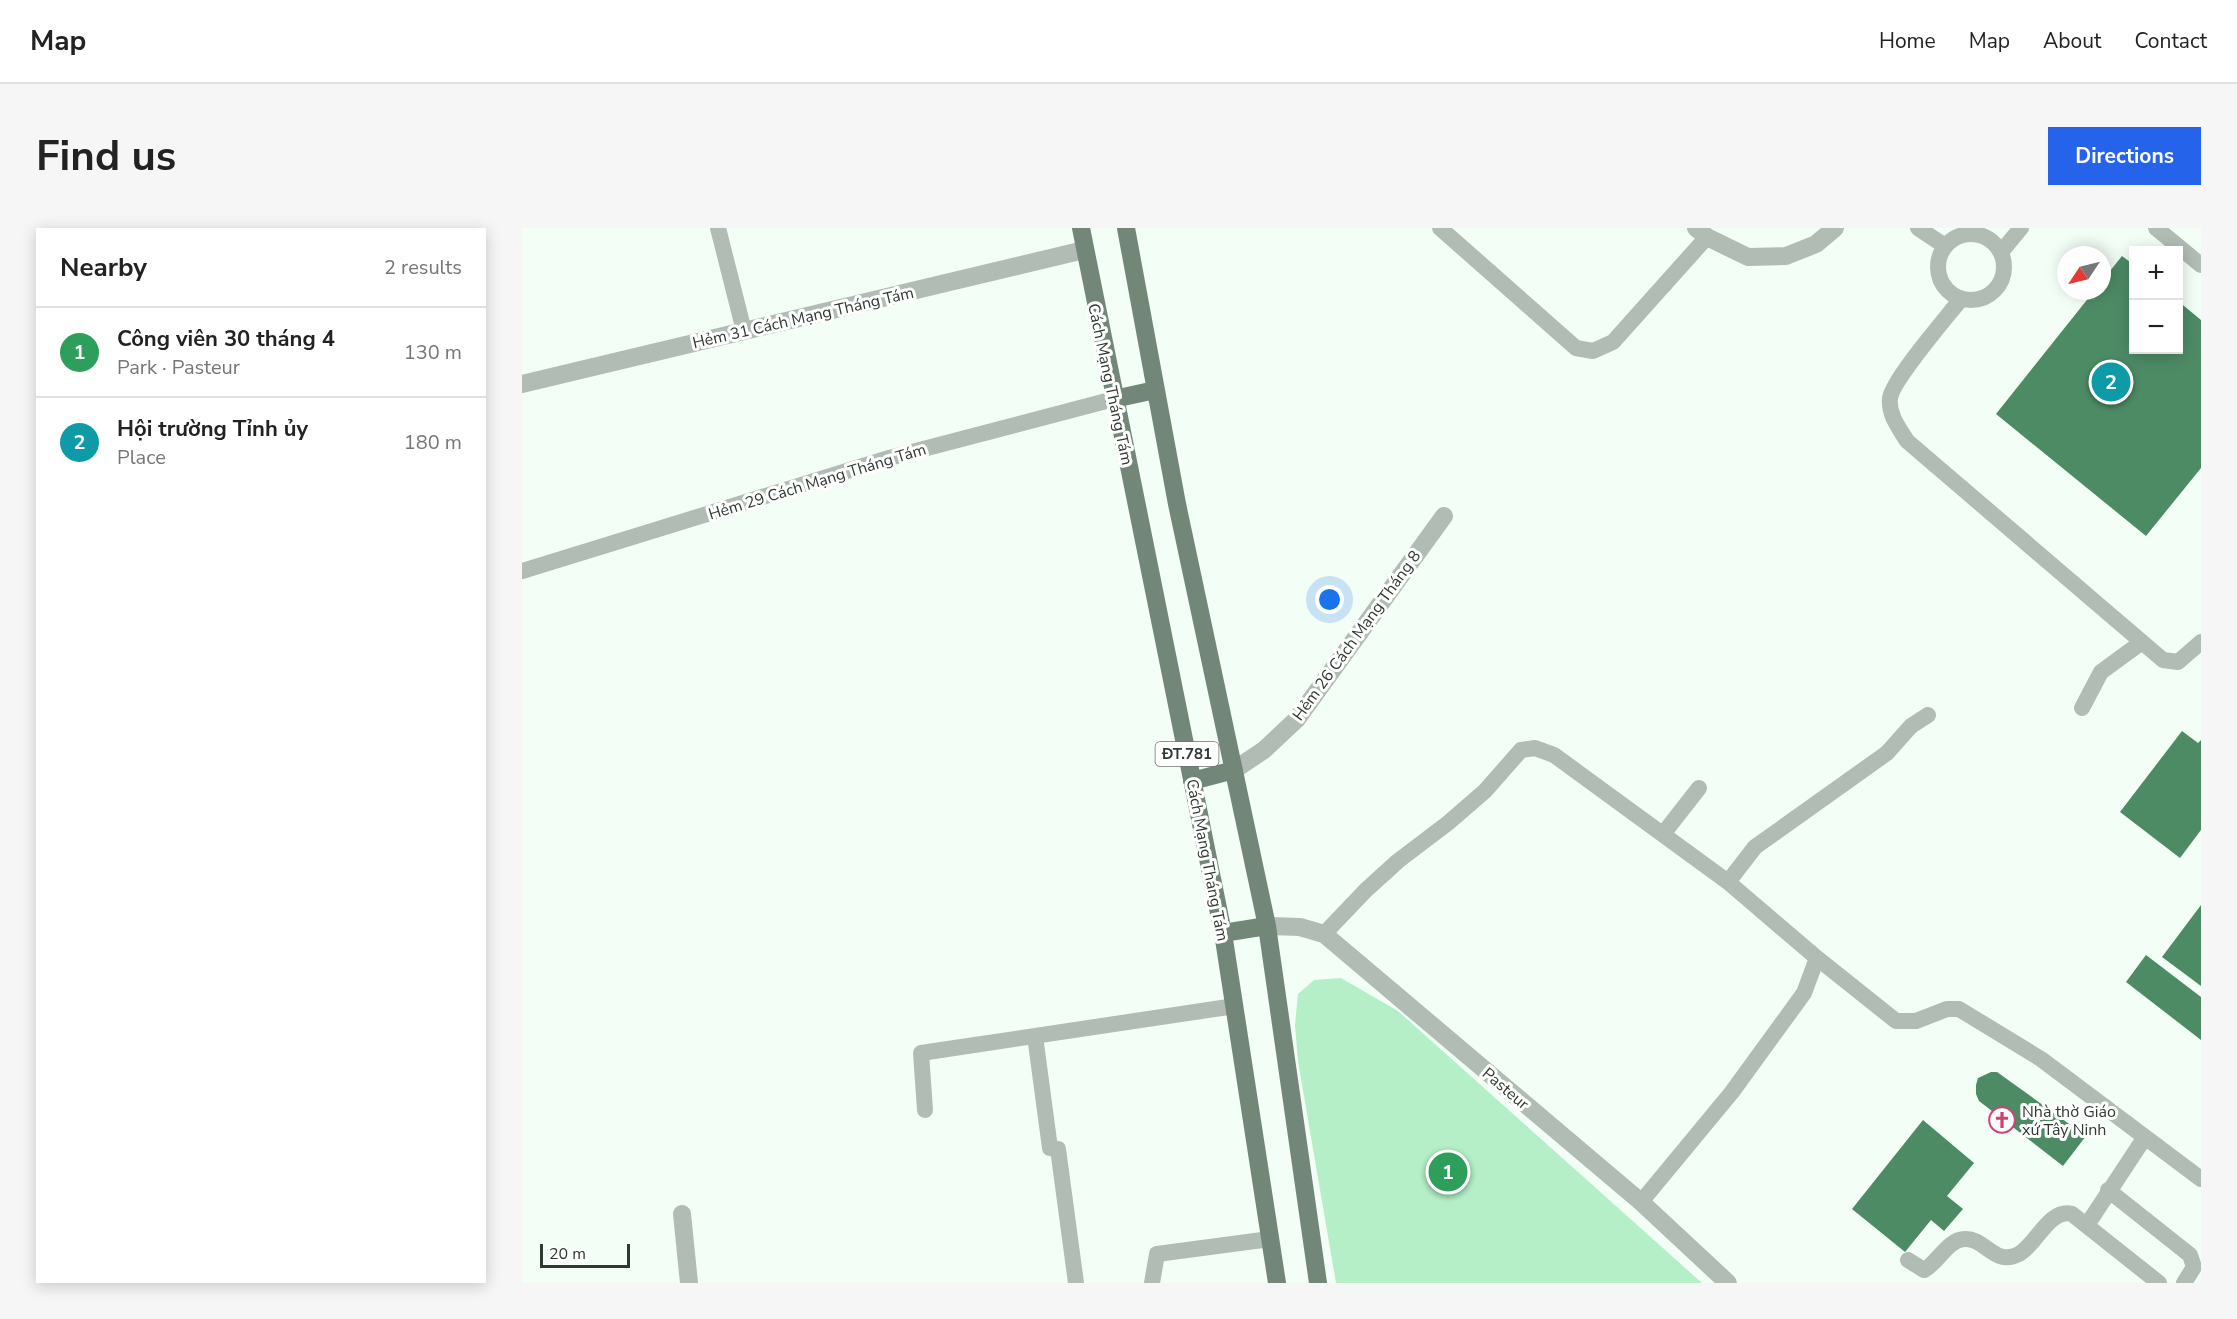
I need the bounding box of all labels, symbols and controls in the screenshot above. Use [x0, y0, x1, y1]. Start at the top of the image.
text: Map [30, 22, 86, 60]
text: Home [1879, 27, 1936, 55]
text: Map [1969, 27, 2010, 55]
text: About [2043, 27, 2101, 55]
text: Contact [2134, 27, 2207, 55]
button: Directions [2048, 127, 2201, 185]
text: Find us [36, 128, 176, 185]
north arrow [2057, 246, 2111, 300]
map controls [2129, 246, 2183, 354]
button: + [2129, 246, 2183, 300]
text: Nearby [60, 250, 147, 285]
text: 2 results [384, 254, 462, 281]
street label: Hẻm 31 Cách Mạng Tháng Tám [690, 282, 916, 354]
button: − [2129, 300, 2183, 354]
street label: Cách Mạng Tháng Tám [1082, 301, 1138, 467]
text: Công viên 30 tháng 4 [117, 324, 335, 354]
text: 1 [74, 339, 86, 366]
text: 130 m [404, 339, 462, 366]
text: Park · Pasteur [117, 354, 240, 381]
pin: 2 [2092, 360, 2130, 404]
text: Hội trường Tỉnh ủy [117, 414, 308, 444]
text: 2 [74, 429, 86, 456]
text: 180 m [404, 429, 462, 456]
street label: Hẻm 29 Cách Mạng Tháng Tám [706, 438, 929, 526]
text: Place [117, 444, 166, 471]
street label: Hẻm 26 Cách Mạng Tháng 8 [1288, 546, 1426, 725]
your location [1315, 585, 1344, 614]
road number: ĐT.781 [1156, 742, 1218, 766]
street label: Cách Mạng Tháng Tám [1181, 777, 1234, 943]
street label: Pasteur [1477, 1063, 1534, 1115]
place label: Nhà thờ Giáo xứ Tây Ninh [2022, 1101, 2116, 1141]
church icon: Nhà thờ Giáo xứ Tây Ninh [1987, 1105, 2017, 1135]
pin: 1 [1428, 1150, 1468, 1194]
scale bar [540, 1241, 630, 1268]
text: 20 m [549, 1243, 586, 1265]

